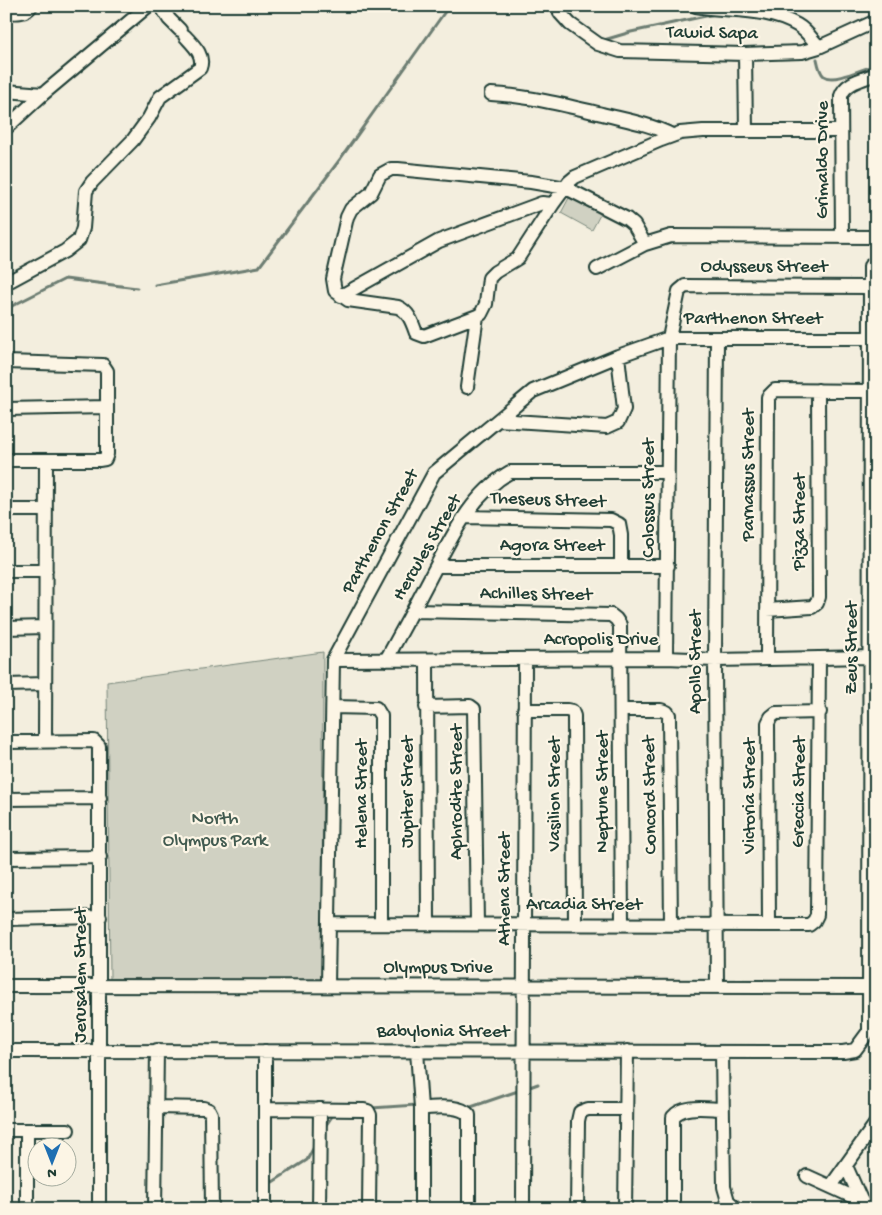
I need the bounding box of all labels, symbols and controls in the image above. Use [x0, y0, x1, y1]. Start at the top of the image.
street label: Tawid Sapa [665, 22, 759, 46]
street label: Grimaldo Drive [812, 101, 835, 219]
street label: Odysseus Street [701, 256, 830, 279]
street label: Parthenon Street [683, 308, 825, 331]
street label: Parnassus Street [738, 407, 761, 542]
street label: Colossus Street [638, 436, 661, 558]
street label: Parthenon Street [337, 464, 426, 599]
street label: Pizza Street [789, 471, 812, 572]
street label: Theseus Street [489, 487, 608, 515]
street label: Hercules Street [388, 489, 469, 605]
street label: Agora Street [500, 535, 606, 558]
street label: Achilles Street [480, 583, 595, 608]
street label: Zeus Street [841, 599, 864, 695]
street label: Apollo Street [685, 608, 708, 714]
street label: Acropolis Drive [544, 629, 659, 652]
street label: Aphrodite Street [446, 722, 469, 860]
street label: Neptune Street [592, 729, 615, 853]
street label: Concord Street [638, 733, 664, 854]
street label: Jupiter Street [397, 734, 420, 848]
street label: Vasilion Street [544, 734, 567, 852]
street label: Greccia Street [788, 734, 813, 848]
street label: Victoria Street [739, 736, 762, 855]
street label: Helena Street [351, 737, 374, 849]
park label: North Olympus Park [163, 808, 269, 853]
street label: Athena Street [494, 830, 517, 946]
street label: Arcadia Street [526, 894, 644, 917]
street label: Jerusalem Street [70, 905, 93, 1043]
street label: Olympus Drive [383, 957, 493, 980]
street label: Babylonia Street [376, 1021, 512, 1044]
north arrow [28, 1138, 78, 1188]
text: N [47, 1164, 57, 1181]

